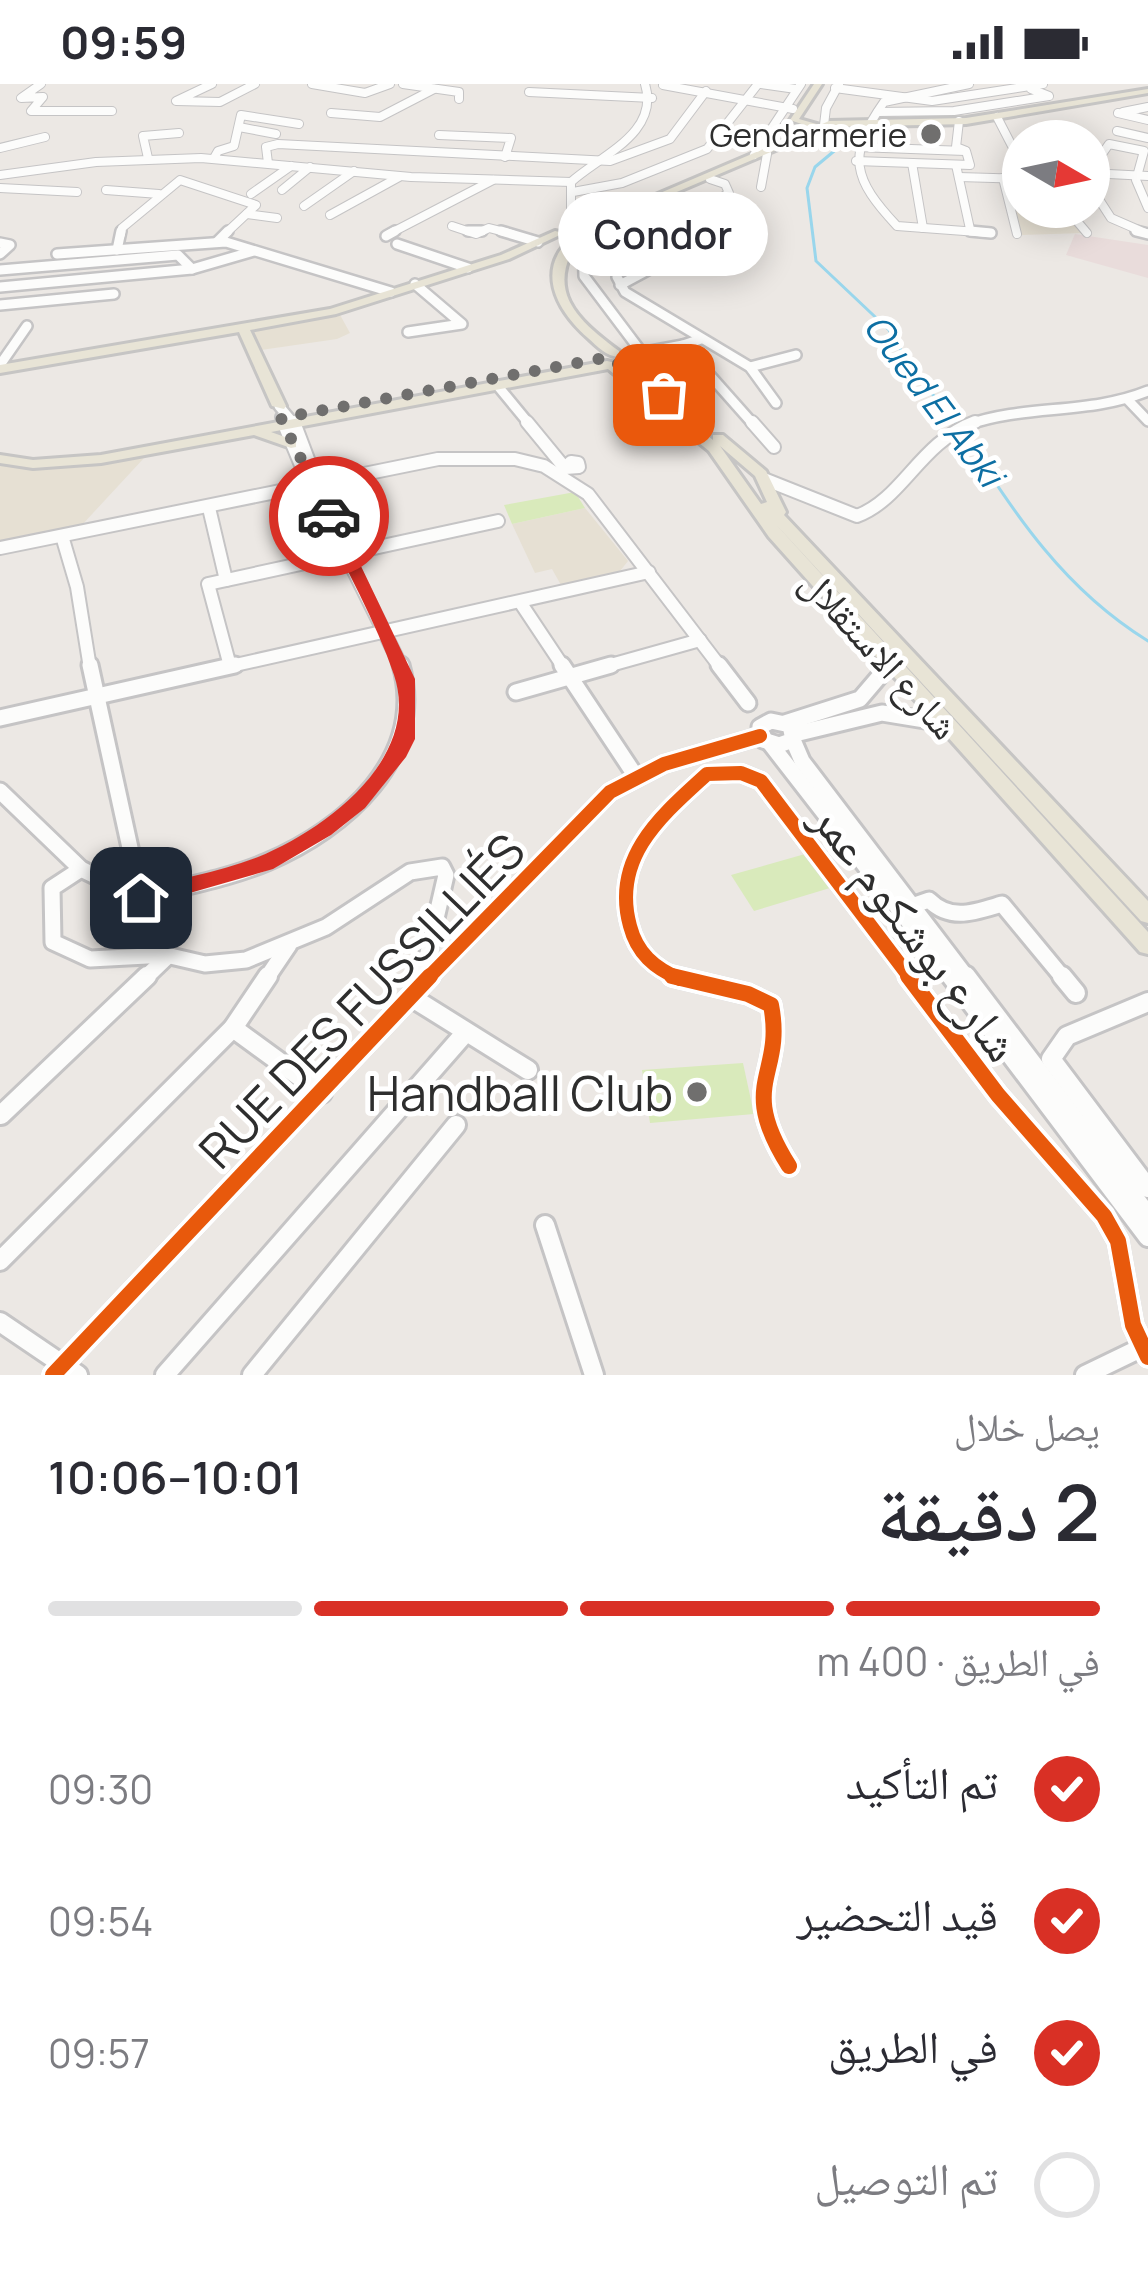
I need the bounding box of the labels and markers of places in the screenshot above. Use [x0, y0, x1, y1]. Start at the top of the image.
place label: Gendarmerie [710, 112, 907, 157]
marker: Gendarmerie [918, 121, 944, 147]
callout: Condor [559, 191, 769, 275]
pin [613, 344, 715, 446]
pin [90, 847, 192, 949]
place label: Handball Club [367, 1060, 673, 1125]
marker: Handball Club [684, 1079, 710, 1105]

